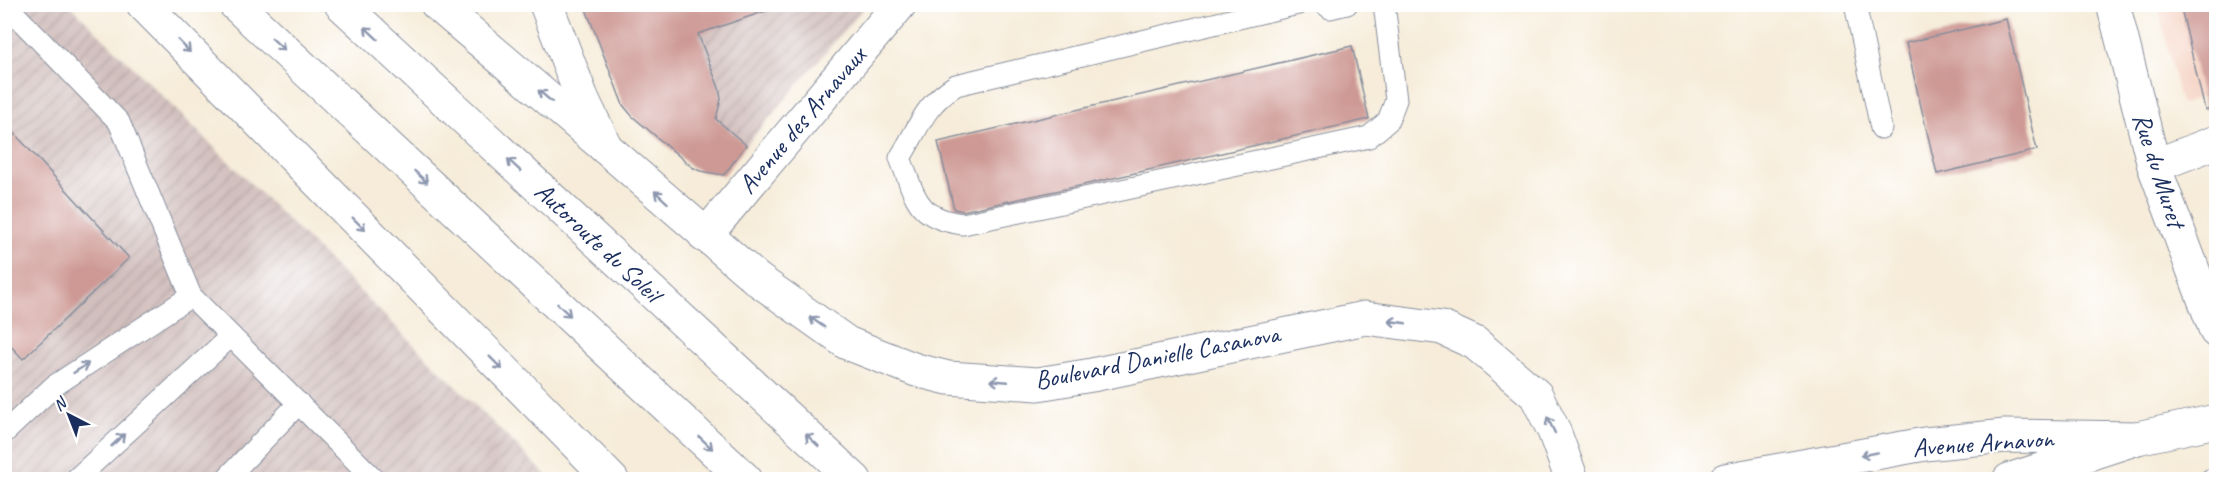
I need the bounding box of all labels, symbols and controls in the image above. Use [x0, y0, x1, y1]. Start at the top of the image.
one-way arrow [364, 26, 379, 40]
one-way arrow [270, 37, 285, 51]
street label: Avenue des Arnavaux [731, 38, 875, 200]
one-way arrow [176, 39, 191, 54]
one-way arrow [537, 90, 553, 103]
street label: Rue du Muret [2125, 109, 2194, 235]
one-way arrow [507, 158, 522, 172]
one-way arrow [413, 170, 428, 184]
street label: Autoroute du Soleil [528, 175, 672, 312]
one-way arrow [654, 190, 669, 204]
one-way arrow [352, 217, 367, 232]
one-way arrow [556, 303, 571, 317]
one-way arrow [810, 316, 826, 328]
one-way arrow [1388, 316, 1408, 327]
street label: Boulevard Danielle Casanova [1032, 317, 1284, 397]
one-way arrow [489, 355, 504, 370]
one-way arrow [72, 362, 89, 374]
one-way arrow [990, 375, 1010, 386]
north arrow [39, 385, 99, 445]
text: N [49, 392, 72, 415]
one-way arrow [1544, 416, 1556, 434]
street label: Avenue Arnavon [1912, 422, 2056, 464]
one-way arrow [110, 433, 125, 447]
one-way arrow [805, 433, 820, 447]
one-way arrow [699, 436, 714, 450]
one-way arrow [1860, 449, 1880, 460]

